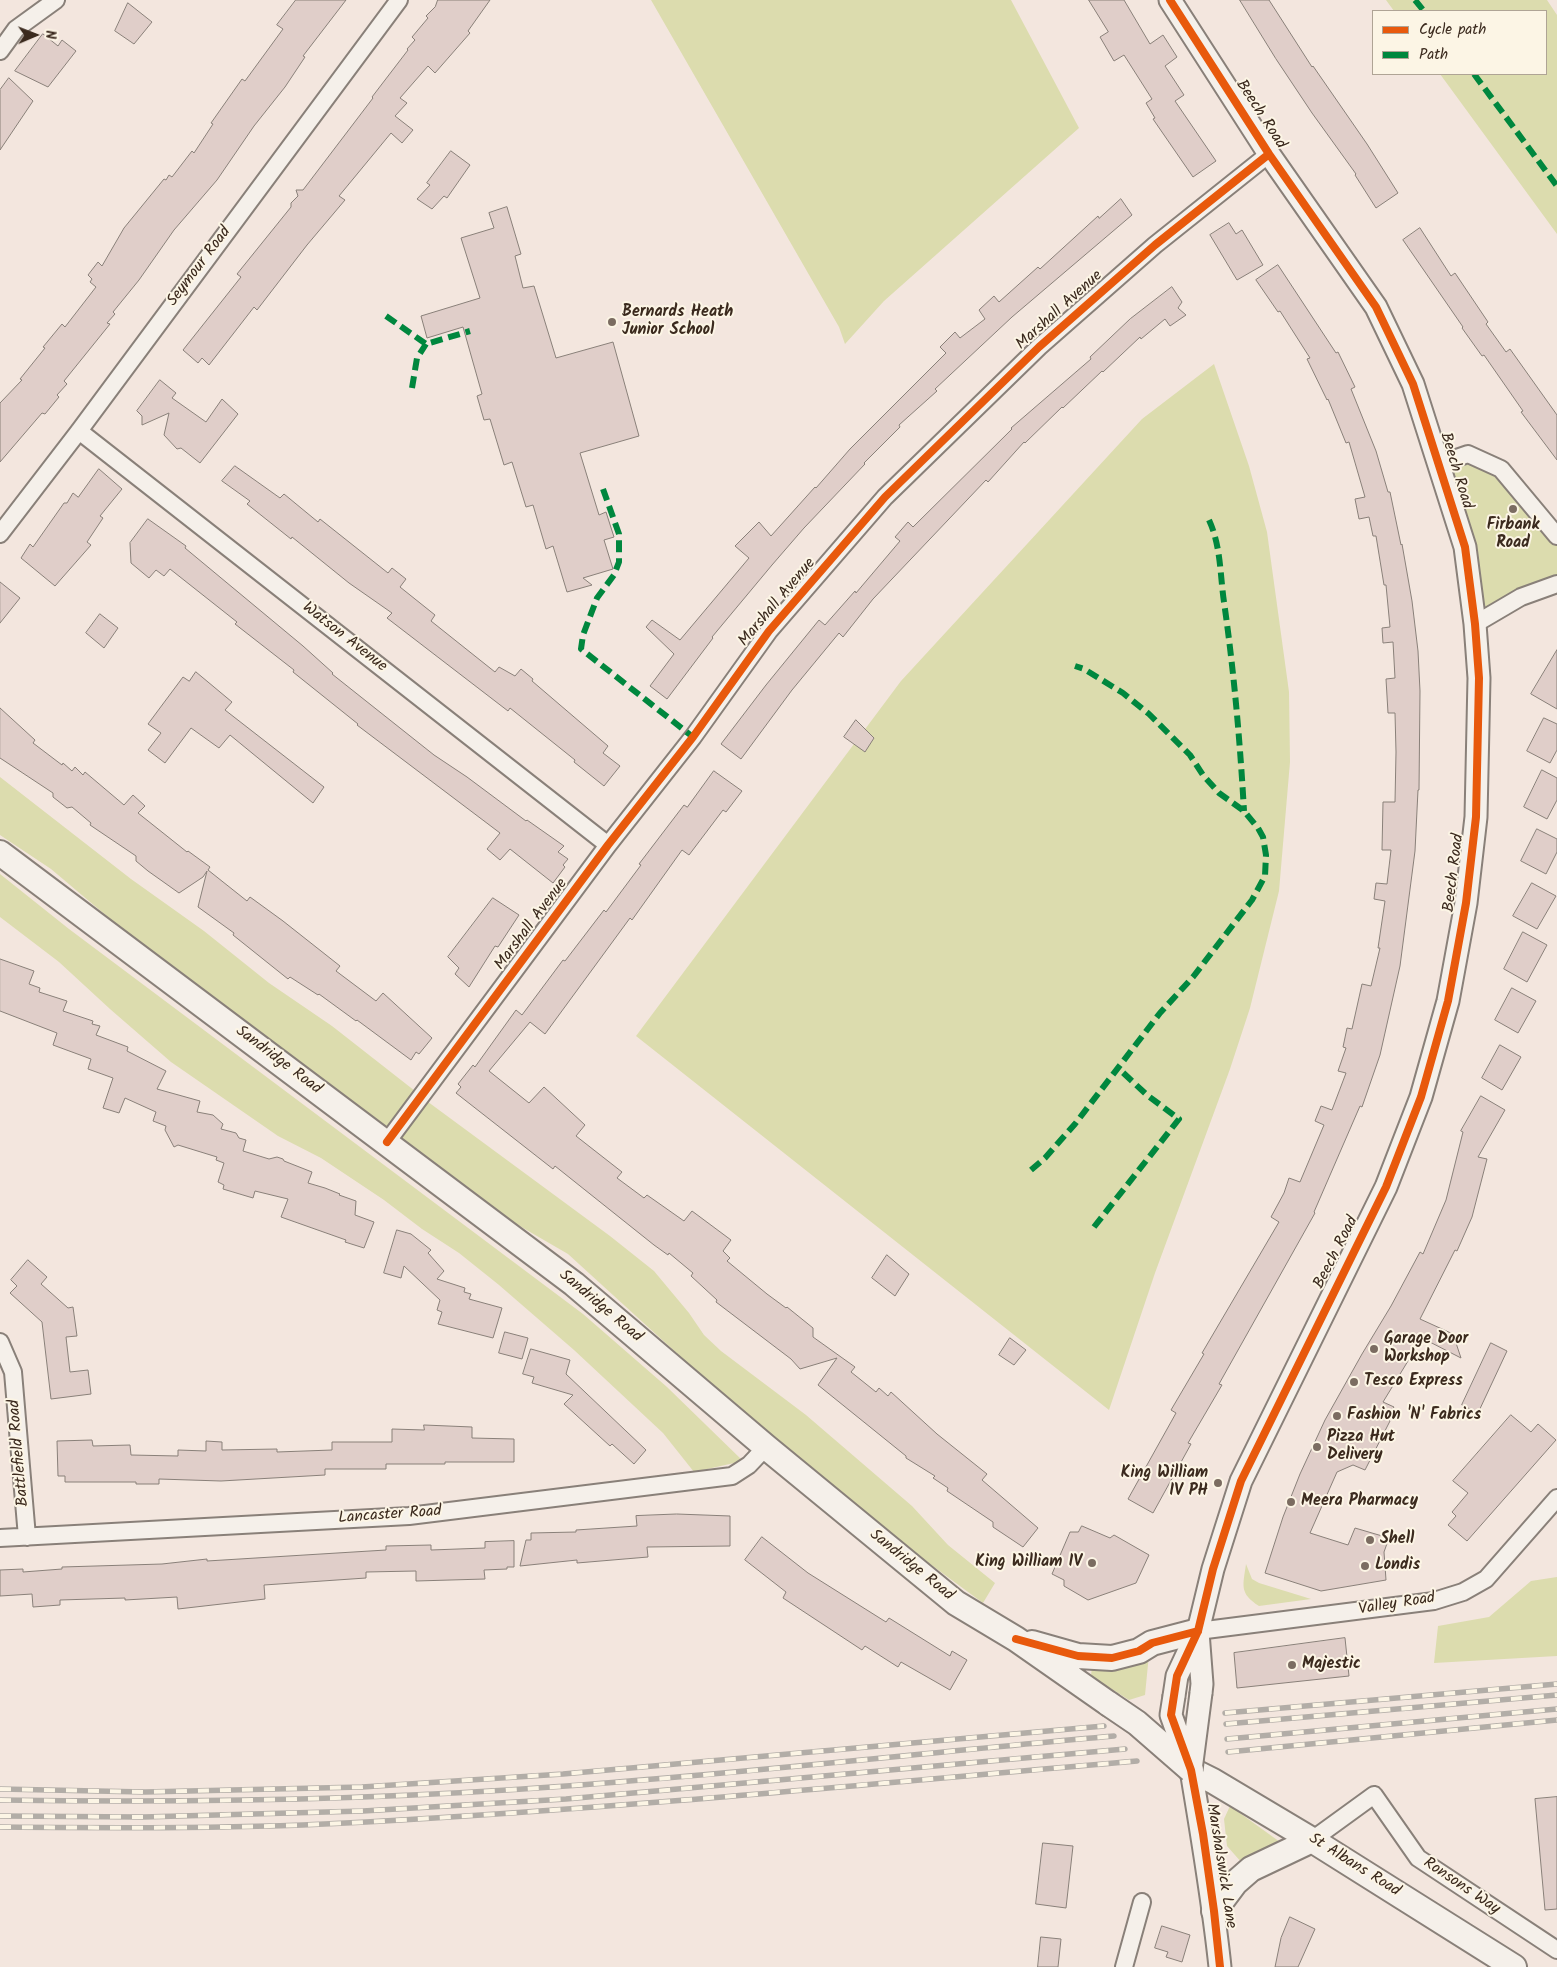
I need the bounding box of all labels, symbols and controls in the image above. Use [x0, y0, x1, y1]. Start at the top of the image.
north arrow [10, 10, 60, 60]
legend [1372, 10, 1547, 75]
text: Cycle path [1419, 18, 1486, 42]
text: N [39, 30, 61, 39]
text: Path [1419, 43, 1448, 67]
street label: Beech Road [1230, 77, 1290, 153]
street label: Seymour Road [164, 223, 236, 311]
street label: Marshall Avenue [1013, 267, 1107, 355]
place label: Bernards Heath Junior School [622, 303, 733, 341]
marker: Bernards Heath Junior School [606, 316, 618, 328]
street label: Beech Road [1434, 431, 1476, 511]
marker: Firbank Road [1507, 503, 1519, 515]
place label: Firbank Road [1487, 516, 1539, 554]
street label: Marshall Avenue [735, 555, 821, 651]
street label: Watson Avenue [298, 599, 390, 677]
street label: Beech Road [1441, 833, 1469, 913]
street label: Marshall Avenue [491, 875, 573, 975]
street label: Sandridge Road [231, 1022, 325, 1100]
street label: Beech Road [1311, 1214, 1363, 1292]
street label: Sandridge Road [554, 1267, 646, 1347]
place label: Garage Door Workshop [1384, 1330, 1468, 1368]
marker: Garage Door Workshop [1368, 1343, 1380, 1355]
place label: Tesco Express [1364, 1372, 1463, 1392]
marker: Tesco Express [1348, 1376, 1360, 1388]
street label: Battlefield Road [6, 1399, 34, 1507]
place label: Fashion 'N' Fabrics [1347, 1406, 1481, 1426]
marker: Fashion 'N' Fabrics [1331, 1410, 1343, 1422]
place label: Pizza Hut Delivery [1327, 1428, 1395, 1466]
marker: Pizza Hut Delivery [1311, 1441, 1323, 1453]
place label: King William IV PH [1121, 1464, 1208, 1502]
marker: King William IV PH [1212, 1477, 1224, 1489]
place label: Meera Pharmacy [1301, 1492, 1418, 1512]
marker: Meera Pharmacy [1285, 1496, 1297, 1508]
street label: Lancaster Road [338, 1503, 442, 1529]
street label: Sandridge Road [865, 1526, 957, 1606]
place label: Shell [1380, 1530, 1414, 1550]
marker: Shell [1364, 1534, 1376, 1546]
place label: King William IV [975, 1553, 1082, 1573]
place label: Londis [1375, 1556, 1420, 1576]
marker: King William IV [1086, 1557, 1098, 1569]
marker: Londis [1359, 1560, 1371, 1572]
street label: Valley Road [1357, 1589, 1437, 1621]
place label: Majestic [1302, 1655, 1361, 1675]
marker: Majestic [1286, 1659, 1298, 1671]
street label: Marshalswick Lane [1201, 1802, 1239, 1930]
street label: St Albans Road [1305, 1830, 1403, 1902]
street label: Ronsons Way [1419, 1854, 1503, 1920]

